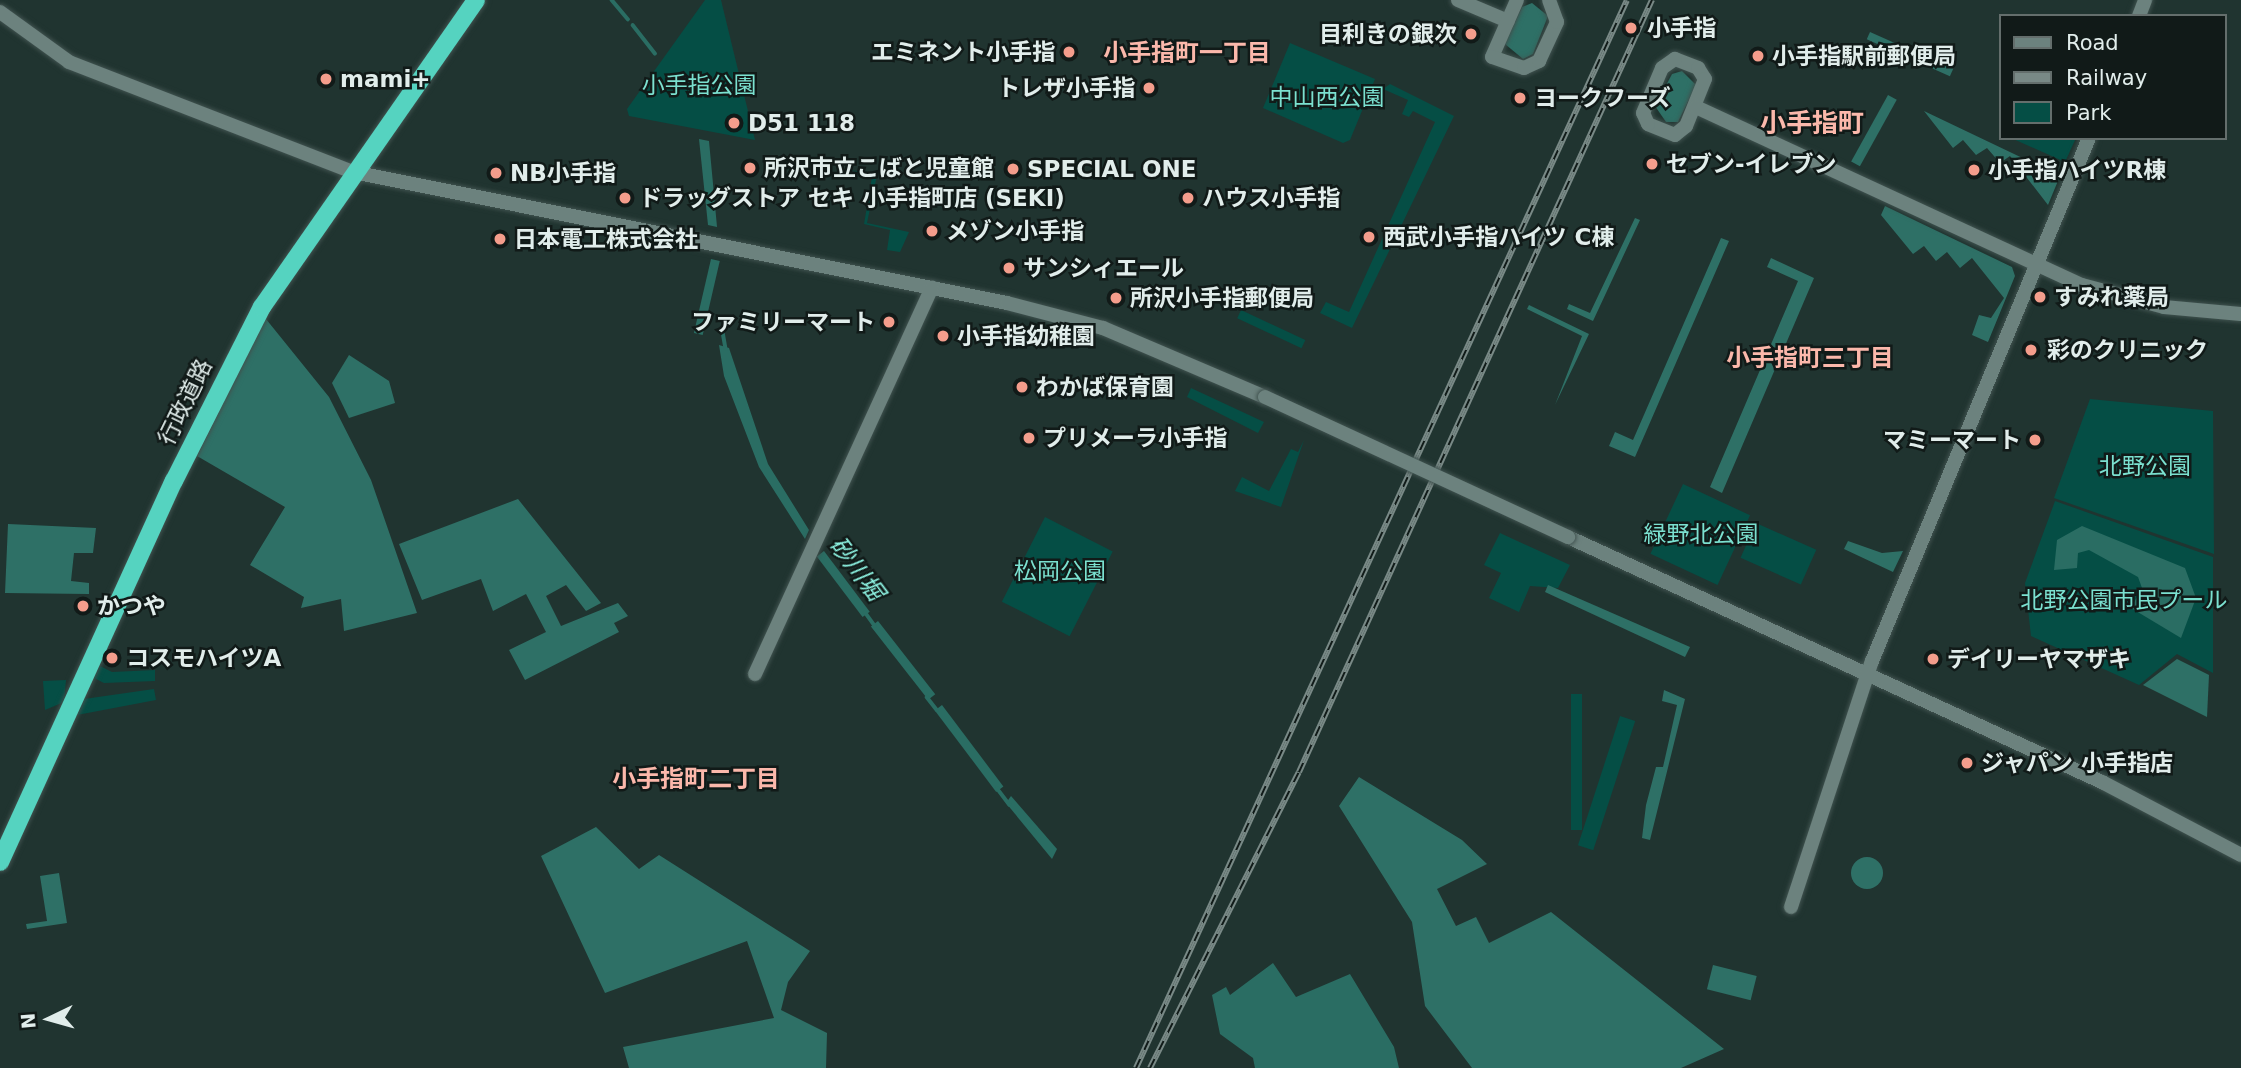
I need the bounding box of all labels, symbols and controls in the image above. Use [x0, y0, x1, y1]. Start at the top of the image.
place label: 小手指 [1647, 14, 1716, 42]
legend [2000, 14, 2227, 140]
marker: 小手指 [1621, 18, 1641, 38]
place label: 目利きの銀次 [1319, 20, 1457, 48]
marker: 目利きの銀次 [1463, 26, 1479, 42]
text: Road [2066, 31, 2119, 55]
place label: エミネント小手指 [871, 38, 1055, 66]
district label: 小手指町一丁目 [1103, 40, 1271, 68]
place label: 小手指駅前郵便局 [1772, 42, 1956, 70]
marker: エミネント小手指 [1061, 44, 1077, 60]
marker: 小手指駅前郵便局 [1750, 48, 1766, 64]
place label: mami+ [340, 65, 431, 93]
text: Railway [2066, 66, 2147, 90]
marker: mami+ [318, 71, 334, 87]
park label: 小手指公園 [642, 71, 756, 99]
place label: トレザ小手指 [997, 74, 1135, 102]
marker: トレザ小手指 [1141, 80, 1157, 96]
park label: 中山西公園 [1270, 83, 1384, 111]
place label: ヨークフーズ [1534, 84, 1672, 112]
marker: ヨークフーズ [1512, 90, 1528, 106]
text: Park [2066, 101, 2111, 125]
district label: 小手指町 [1760, 108, 1864, 140]
place label: D51 118 [748, 109, 855, 137]
marker: D51 118 [726, 115, 742, 131]
place label: セブン-イレブン [1666, 150, 1837, 178]
place label: 所沢市立こばと児童館 [764, 154, 994, 182]
place label: SPECIAL ONE [1027, 155, 1197, 183]
marker: セブン-イレブン [1644, 156, 1660, 172]
place label: 小手指ハイツR棟 [1988, 156, 2167, 184]
place label: NB小手指 [510, 159, 616, 187]
marker: 所沢市立こばと児童館 [742, 160, 758, 176]
marker: SPECIAL ONE [1005, 161, 1021, 177]
marker: 小手指ハイツR棟 [1966, 162, 1982, 178]
marker: NB小手指 [488, 165, 504, 181]
place label: ドラッグストア セキ 小手指町店 (SEKI) [639, 184, 1065, 212]
place label: ハウス小手指 [1202, 184, 1340, 212]
marker: ドラッグストア セキ 小手指町店 (SEKI) [617, 190, 633, 206]
marker: ハウス小手指 [1180, 190, 1196, 206]
place label: メゾン小手指 [946, 217, 1084, 245]
marker: メゾン小手指 [924, 223, 940, 239]
place label: 西武小手指ハイツ C棟 [1383, 223, 1615, 251]
place label: 日本電工株式会社 [514, 225, 698, 253]
marker: 西武小手指ハイツ C棟 [1361, 229, 1377, 245]
marker: 日本電工株式会社 [492, 231, 508, 247]
place label: サンシィエール [1023, 254, 1184, 282]
marker: サンシィエール [1001, 260, 1017, 276]
place label: すみれ薬局 [2054, 283, 2169, 311]
place label: 所沢小手指郵便局 [1130, 284, 1314, 312]
marker: すみれ薬局 [2032, 289, 2048, 305]
marker: 所沢小手指郵便局 [1108, 290, 1124, 306]
place label: ファミリーマート [691, 308, 875, 336]
marker: ファミリーマート [881, 314, 897, 330]
place label: 小手指幼稚園 [957, 322, 1095, 350]
marker: 小手指幼稚園 [935, 328, 951, 344]
place label: 彩のクリニック [2047, 336, 2208, 364]
marker: 彩のクリニック [2021, 340, 2041, 360]
district label: 小手指町三丁目 [1726, 345, 1894, 373]
street label: 行政道路 [152, 355, 218, 449]
place label: わかば保育園 [1036, 373, 1174, 401]
marker: わかば保育園 [1014, 379, 1030, 395]
place label: プリメーラ小手指 [1043, 424, 1227, 452]
place label: マミーマート [1883, 426, 2021, 454]
marker: プリメーラ小手指 [1021, 430, 1037, 446]
marker: マミーマート [2027, 432, 2043, 448]
park label: 北野公園 [2099, 452, 2191, 480]
park label: 緑野北公園 [1644, 520, 1758, 548]
water label: 砂川堀 [823, 532, 889, 606]
park label: 松岡公園 [1014, 557, 1106, 585]
park label: 北野公園市民プール [2021, 586, 2227, 614]
place label: かつや [97, 592, 166, 620]
marker: かつや [75, 598, 91, 614]
place label: コスモハイツA [126, 644, 282, 672]
place label: デイリーヤマザキ [1947, 645, 2131, 673]
marker: コスモハイツA [104, 650, 120, 666]
marker: デイリーヤマザキ [1925, 651, 1941, 667]
place label: ジャパン 小手指店 [1981, 749, 2173, 777]
marker: ジャパン 小手指店 [1959, 755, 1975, 771]
district label: 小手指町二丁目 [612, 766, 780, 794]
north arrow [14, 984, 84, 1054]
text: N [16, 1012, 40, 1030]

